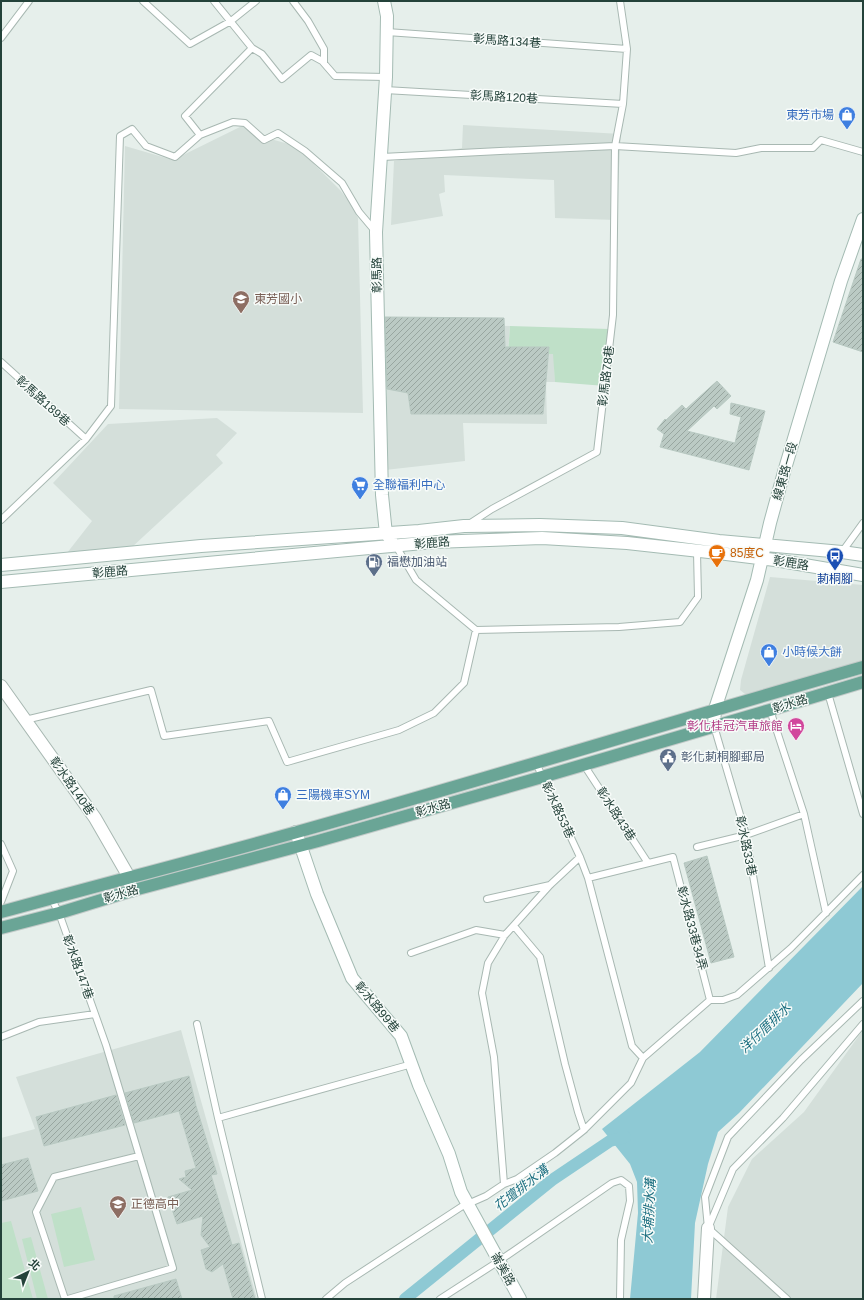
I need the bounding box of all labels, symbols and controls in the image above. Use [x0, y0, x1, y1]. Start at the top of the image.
street label: 彰馬路134巷 [473, 32, 541, 50]
street label: 彰馬路120巷 [470, 88, 538, 106]
shop icon: 東芳市場 [837, 105, 857, 130]
place label: 東芳市場 [786, 108, 834, 122]
street label: 彰馬路 [370, 257, 384, 293]
school or university icon: 東芳國小 [231, 289, 251, 314]
place label: 東芳國小 [254, 292, 302, 306]
street label: 彰馬路78巷 [595, 345, 617, 407]
street label: 彰馬路189巷 [13, 373, 73, 429]
street label: 線東路一段 [770, 440, 800, 502]
supermarket icon: 全聯福利中心 [350, 475, 370, 500]
place label: 全聯福利中心 [373, 478, 445, 492]
street label: 彰鹿路 [413, 534, 451, 552]
cafe icon: 85度C [707, 543, 727, 568]
place label: 85度C [730, 546, 764, 560]
bus stop icon: 莿桐腳 [825, 546, 845, 571]
fuel station icon: 福懋加油站 [364, 552, 384, 577]
street label: 彰鹿路 [772, 553, 810, 573]
place label: 福懋加油站 [387, 555, 447, 569]
street label: 彰鹿路 [91, 563, 129, 581]
place label: 莿桐腳 [817, 572, 853, 586]
shop icon: 小時候大餅 [759, 642, 779, 667]
place label: 小時候大餅 [782, 645, 842, 659]
street label: 彰水路 [771, 692, 809, 716]
hotel icon: 彰化桂冠汽車旅館 [786, 716, 806, 741]
place label: 彰化桂冠汽車旅館 [687, 719, 783, 733]
public building icon: 彰化莿桐腳郵局 [658, 747, 678, 772]
place label: 彰化莿桐腳郵局 [681, 750, 765, 764]
street label: 彰水路140巷 [47, 754, 97, 818]
street label: 彰水路53巷 [539, 779, 577, 841]
street label: 彰水路43巷 [593, 784, 639, 844]
shop icon: 三陽機車SYM [273, 785, 293, 810]
place label: 三陽機車SYM [296, 788, 370, 802]
street label: 彰水路 [414, 796, 452, 820]
street label: 彰水路33巷 [733, 815, 759, 877]
street label: 彰水路 [102, 882, 140, 906]
street label: 彰水路33巷34弄 [674, 884, 710, 972]
street label: 彰水路147巷 [60, 933, 96, 1001]
street label: 彰水路99巷 [352, 979, 402, 1035]
water label: 洋仔厝排水 [736, 999, 794, 1056]
water label: 花壇排水溝 [491, 1161, 553, 1214]
water label: 大埔排水溝 [640, 1176, 658, 1244]
school or university icon: 正德高中 [108, 1194, 128, 1219]
place label: 正德高中 [131, 1197, 179, 1211]
street label: 崙美路 [488, 1250, 518, 1288]
north arrow [8, 1252, 48, 1292]
text: 北 [27, 1257, 43, 1273]

